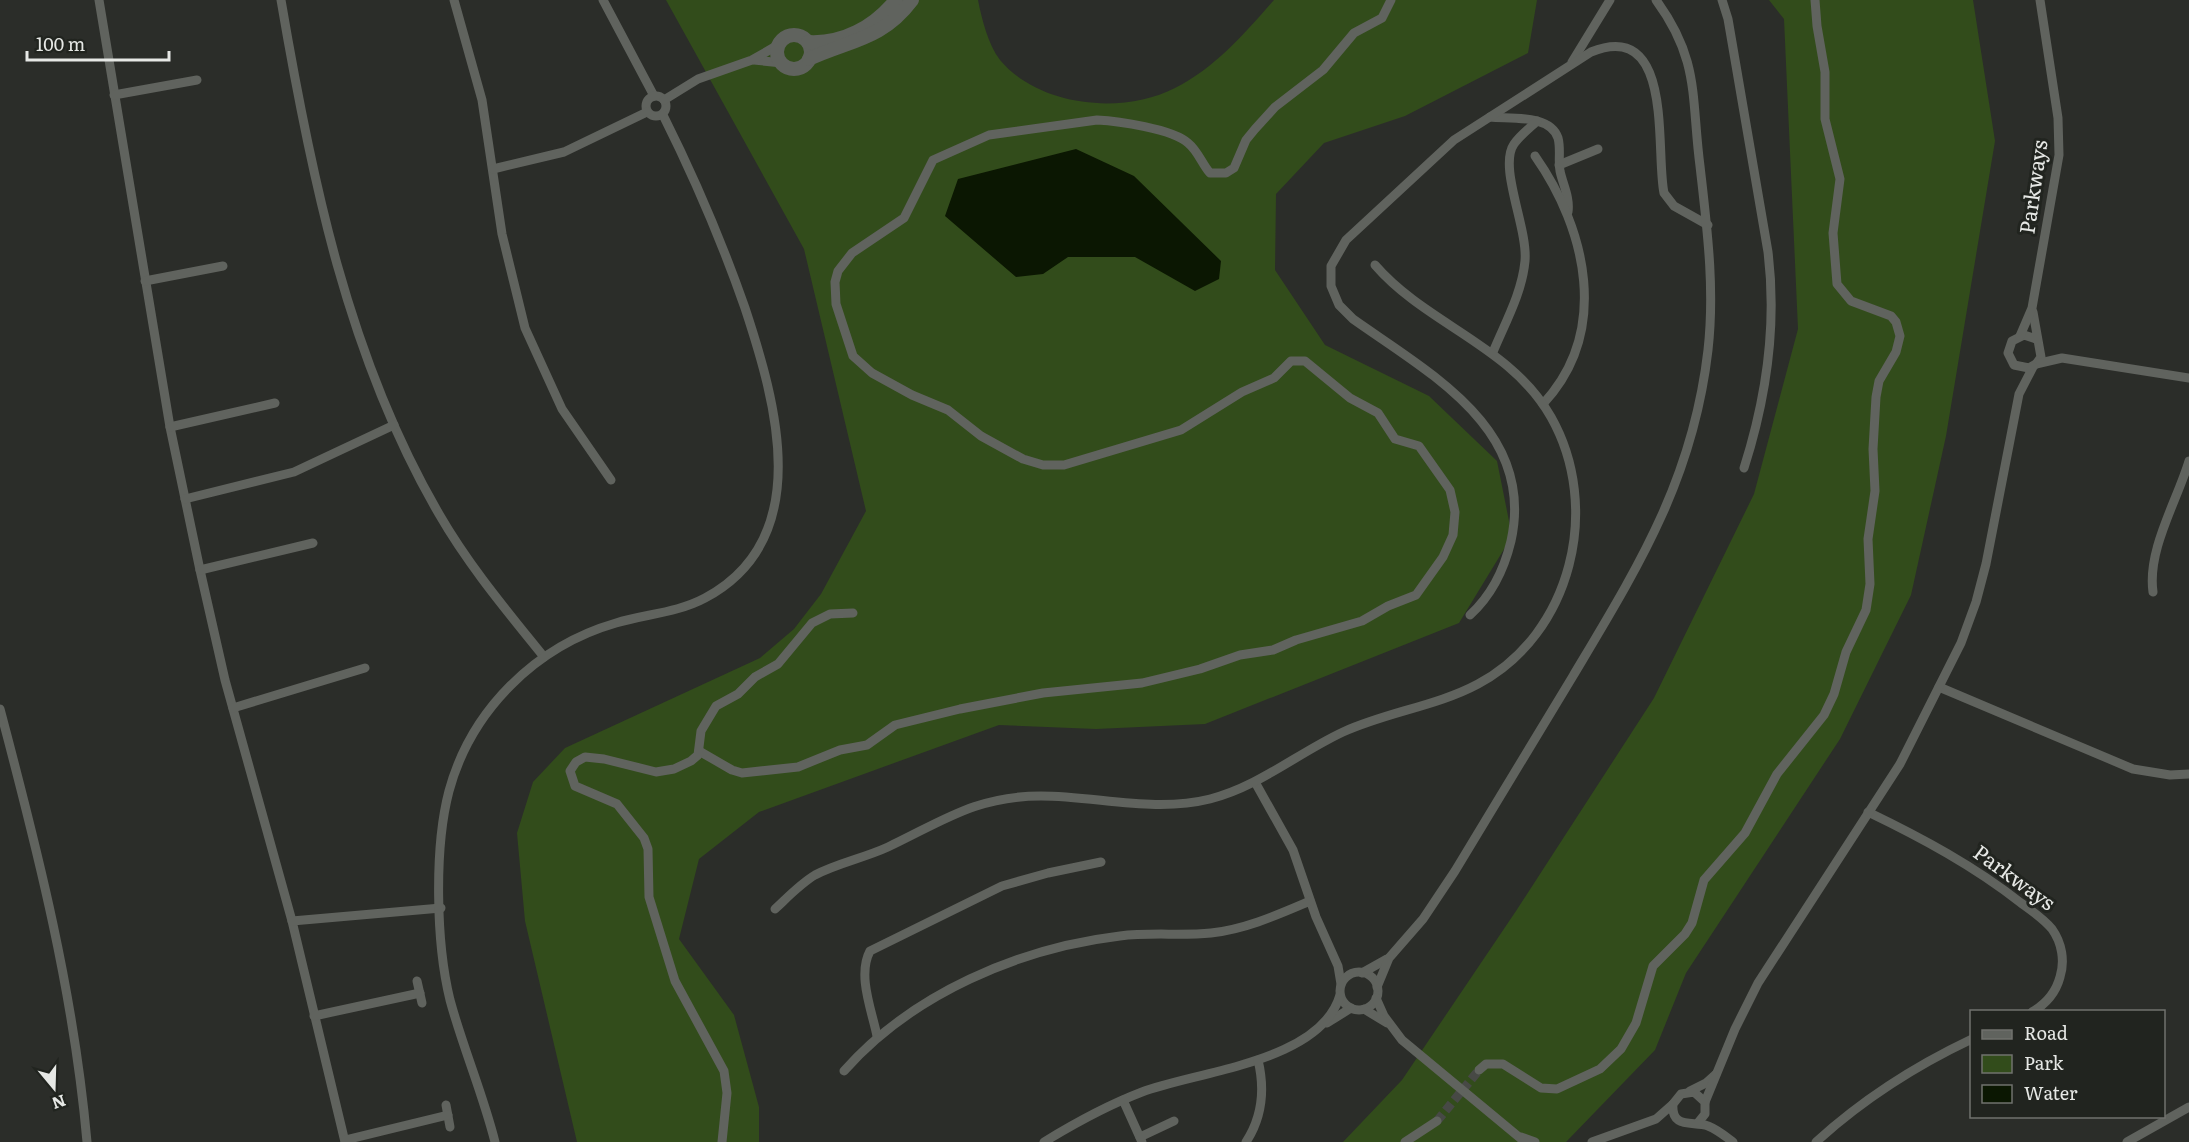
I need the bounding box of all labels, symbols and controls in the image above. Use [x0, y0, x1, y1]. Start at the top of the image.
scale bar [27, 24, 170, 62]
text: 100 m [36, 30, 85, 57]
street label: Parkways [2010, 138, 2053, 236]
street label: Parkways [1968, 836, 2063, 916]
legend [1970, 1010, 2165, 1118]
text: Road [2024, 1019, 2068, 1046]
text: Park [2024, 1049, 2065, 1076]
north arrow [24, 1058, 84, 1118]
text: Water [2024, 1079, 2078, 1106]
text: N [49, 1090, 69, 1117]

